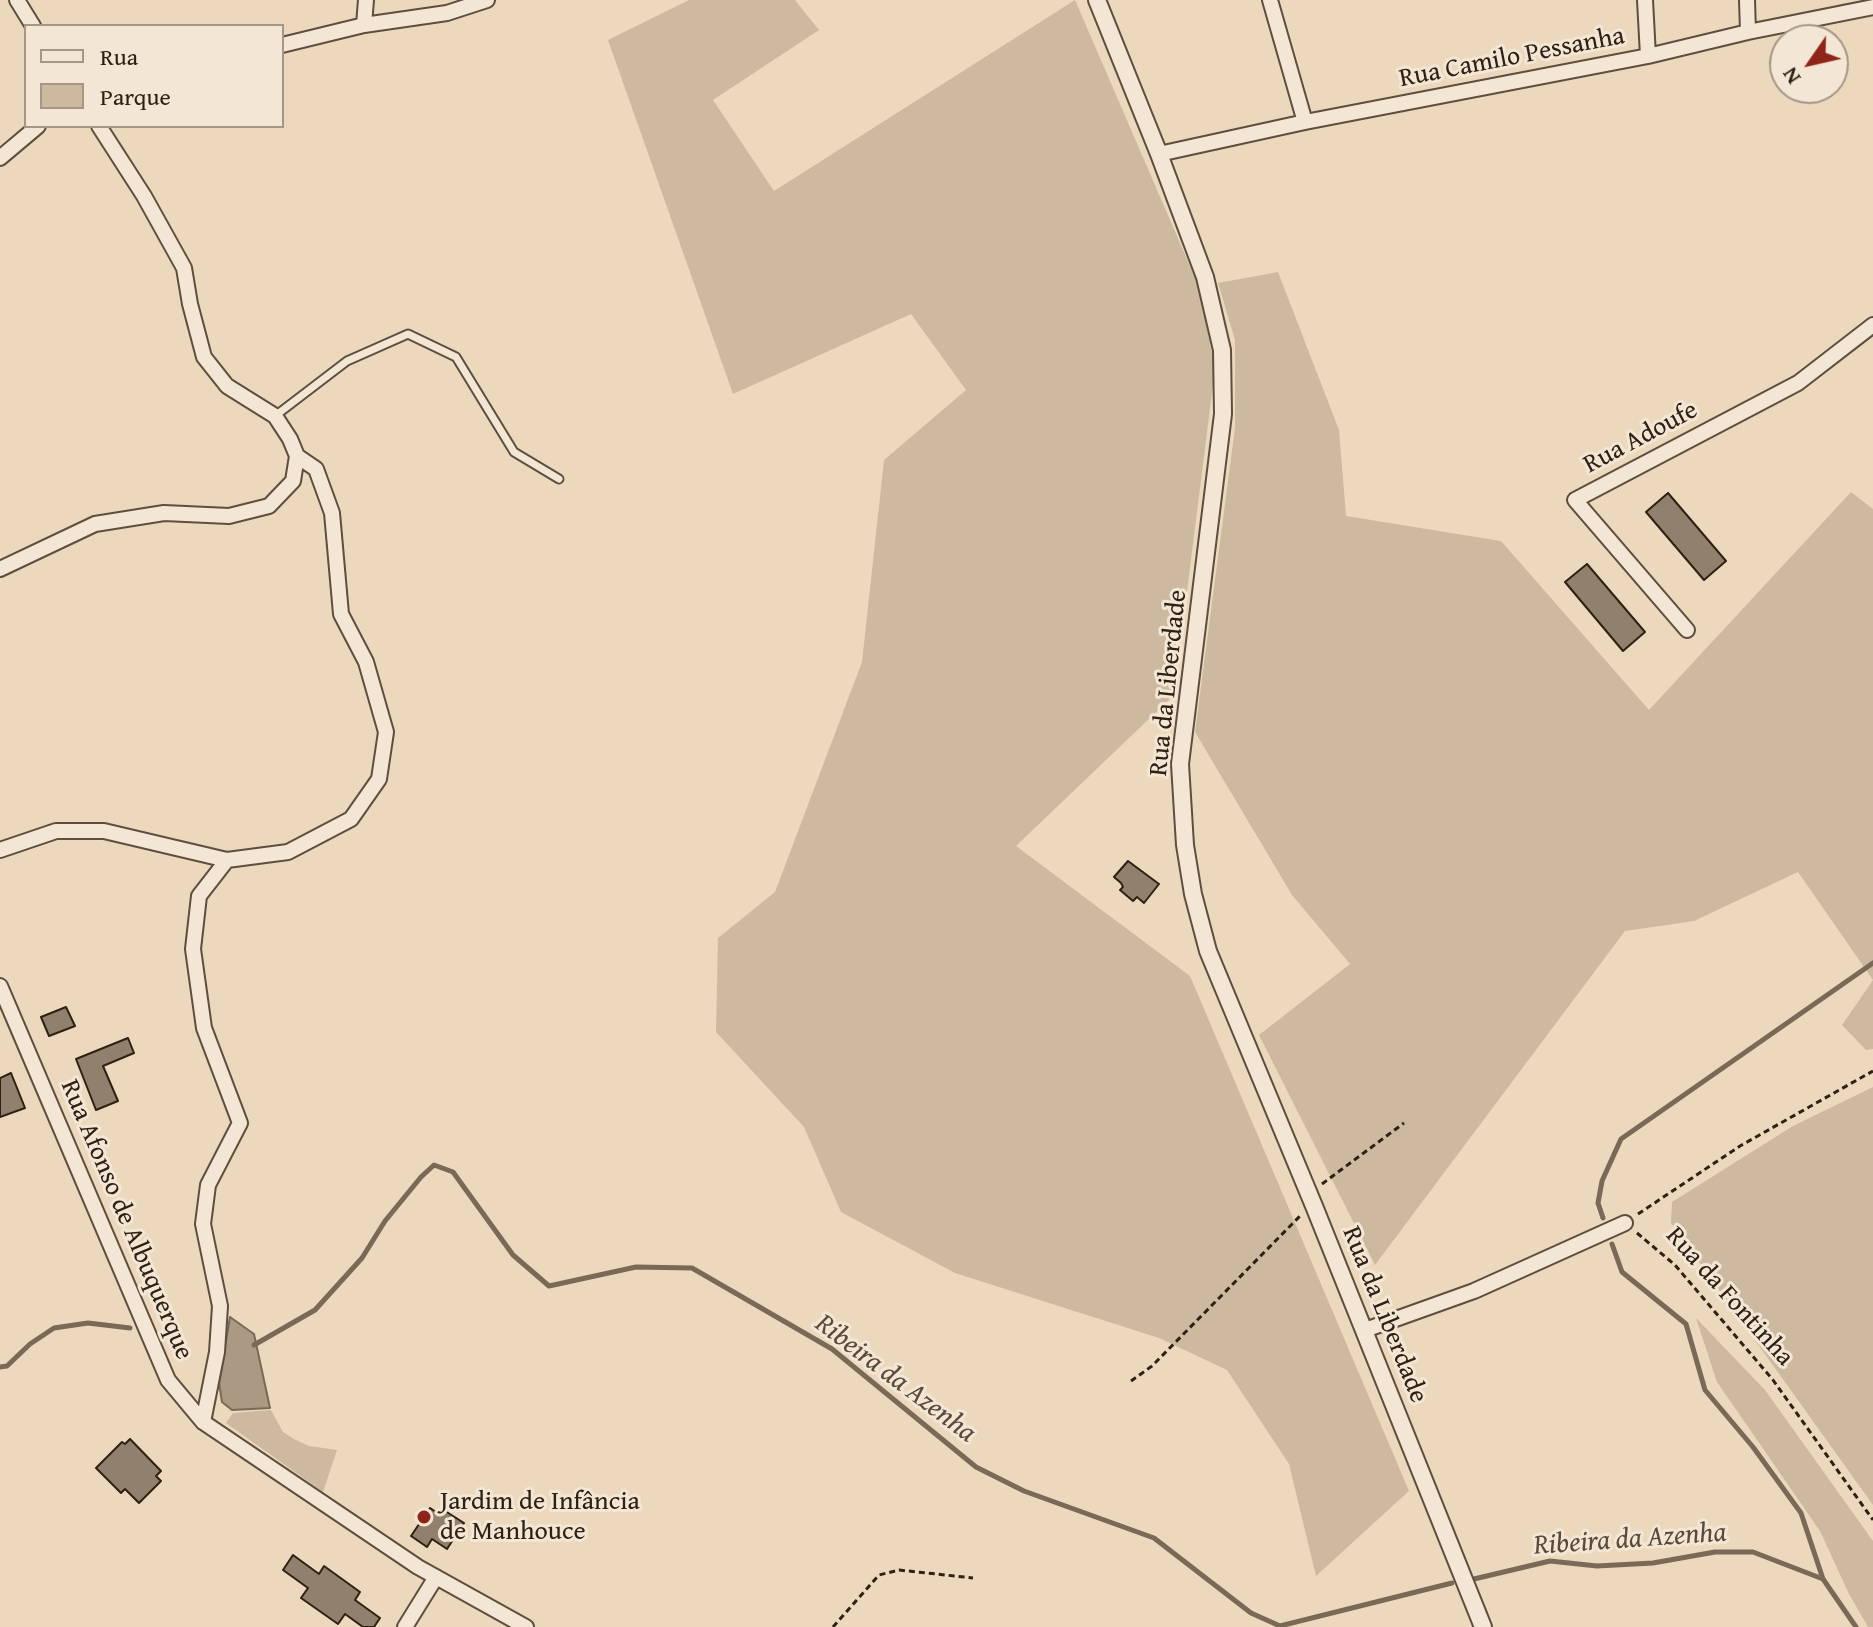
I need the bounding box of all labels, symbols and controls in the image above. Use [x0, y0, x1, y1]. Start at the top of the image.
street label: Rua Camilo Pessanha [1397, 21, 1627, 95]
legend [24, 24, 284, 128]
north arrow [1769, 24, 1849, 104]
text: Rua [100, 39, 138, 74]
text: N [1773, 61, 1808, 91]
text: Parque [100, 79, 171, 114]
street label: Rua Adoufe [1579, 395, 1703, 481]
street label: Rua da Liberdade [1144, 588, 1194, 778]
street label: Rua Afonso de Albuquerque [53, 1075, 199, 1365]
street label: Rua da Fontinha [1658, 1221, 1800, 1373]
street label: Rua da Liberdade [1334, 1222, 1434, 1408]
water label: Ribeira da Azenha [808, 1307, 982, 1451]
place label: Jardim de Infância de Manhouce [440, 1486, 640, 1548]
marker: Jardim de Infância de Manhouce [415, 1508, 433, 1526]
water label: Ribeira da Azenha [1533, 1517, 1727, 1563]

